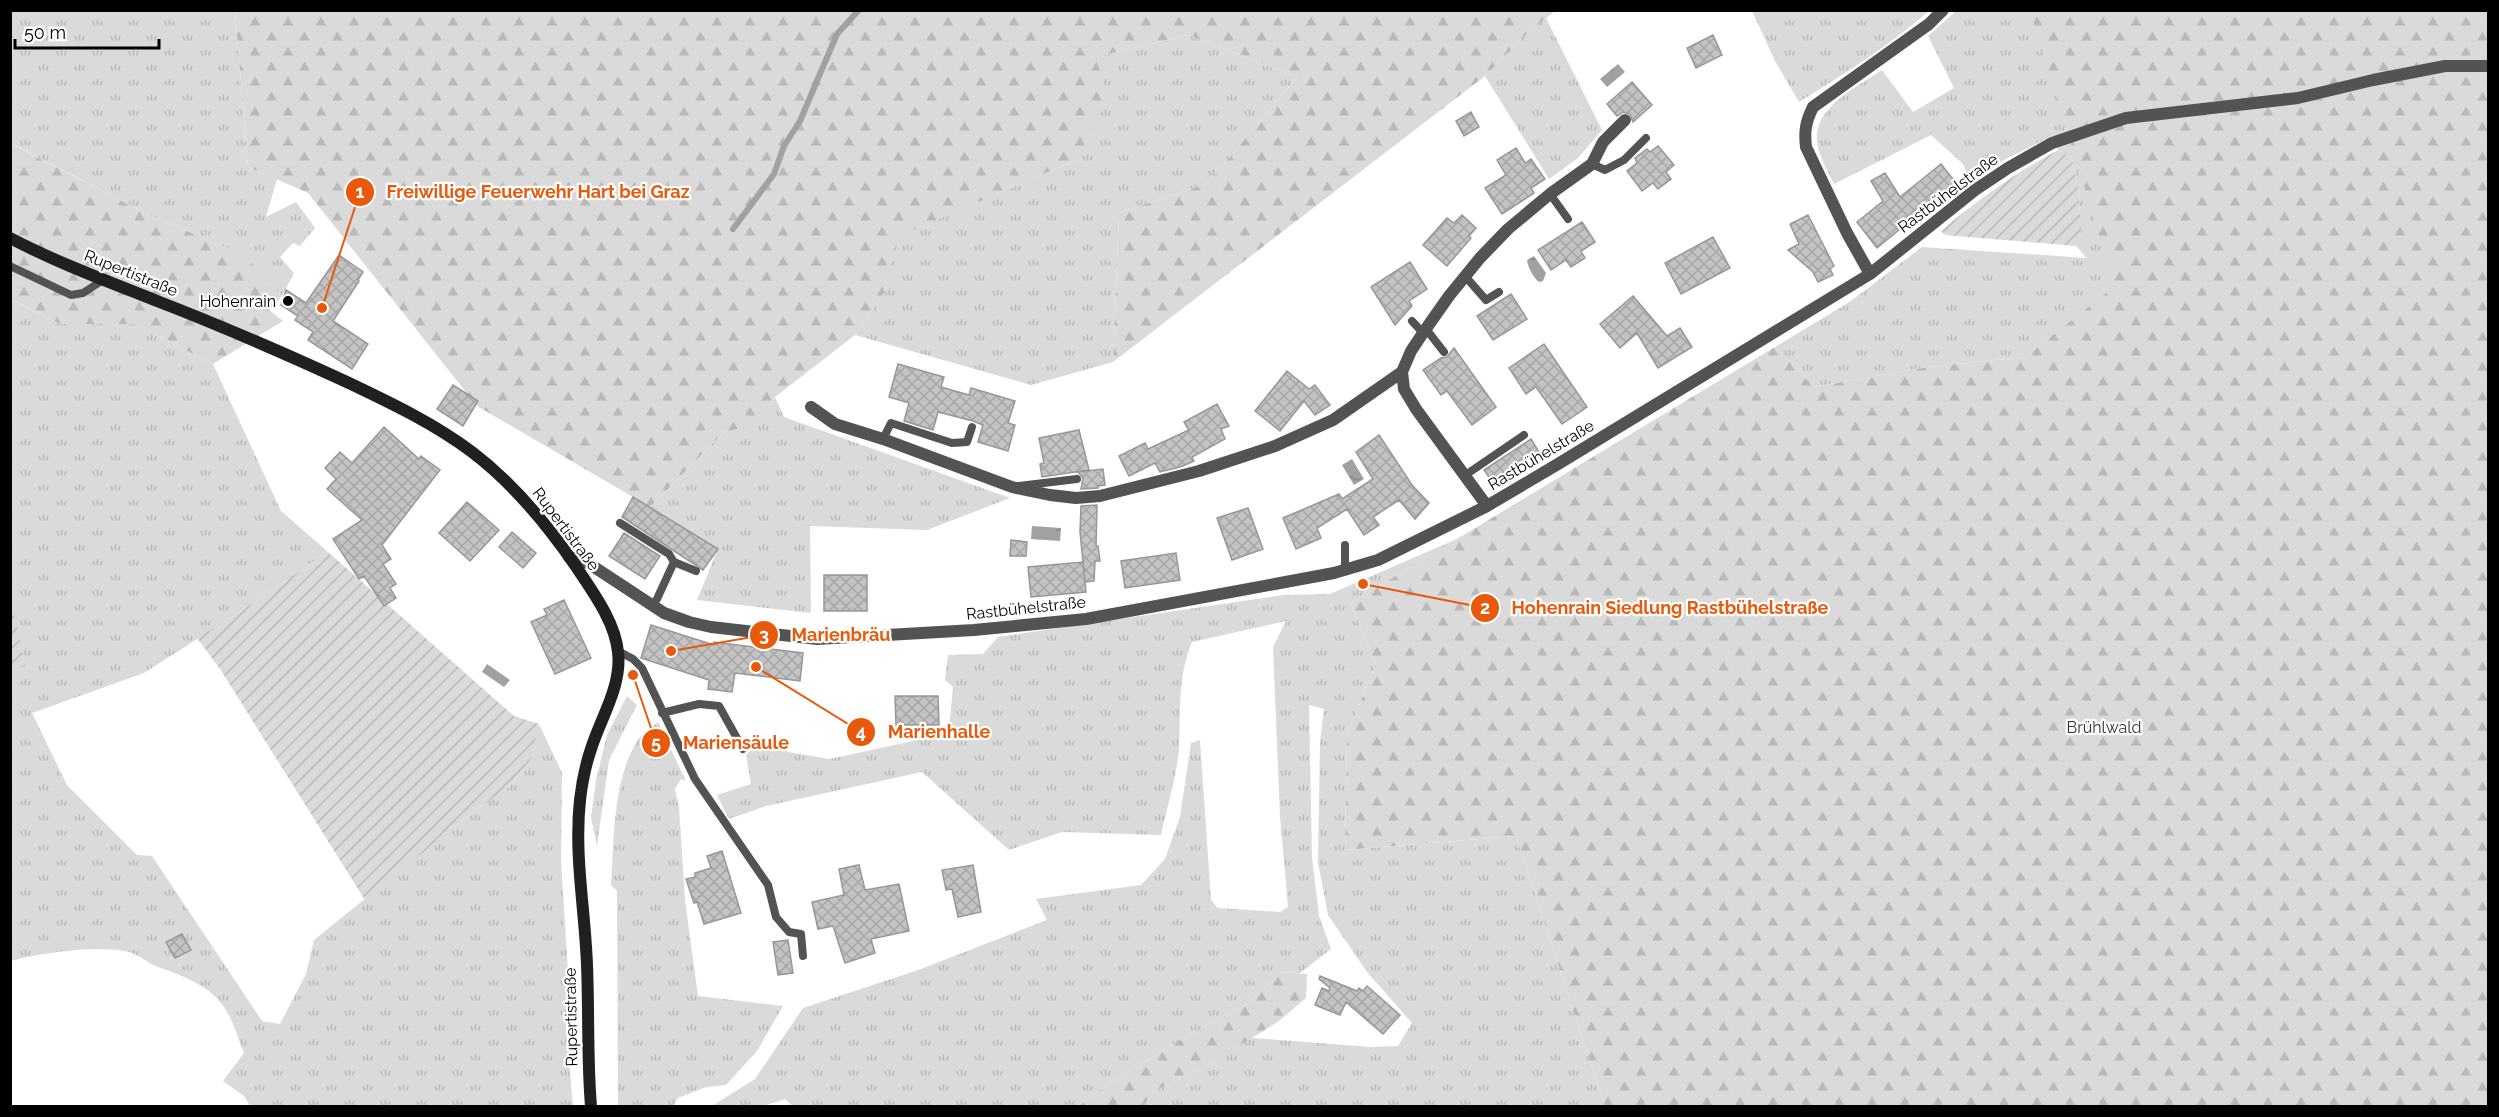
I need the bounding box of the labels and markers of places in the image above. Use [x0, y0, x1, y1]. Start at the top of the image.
callout: Freiwillige Feuerwehr Hart bei Graz [345, 174, 702, 210]
place label: Hohenrain [200, 292, 276, 311]
marker: Hohenrain [281, 294, 295, 308]
callout: Hohenrain Siedlung Rastbühelstraße [1470, 590, 1840, 626]
callout: Marienbräu [749, 617, 902, 653]
callout: Marienhalle [846, 714, 1002, 750]
callout: Mariensäule [641, 725, 801, 761]

